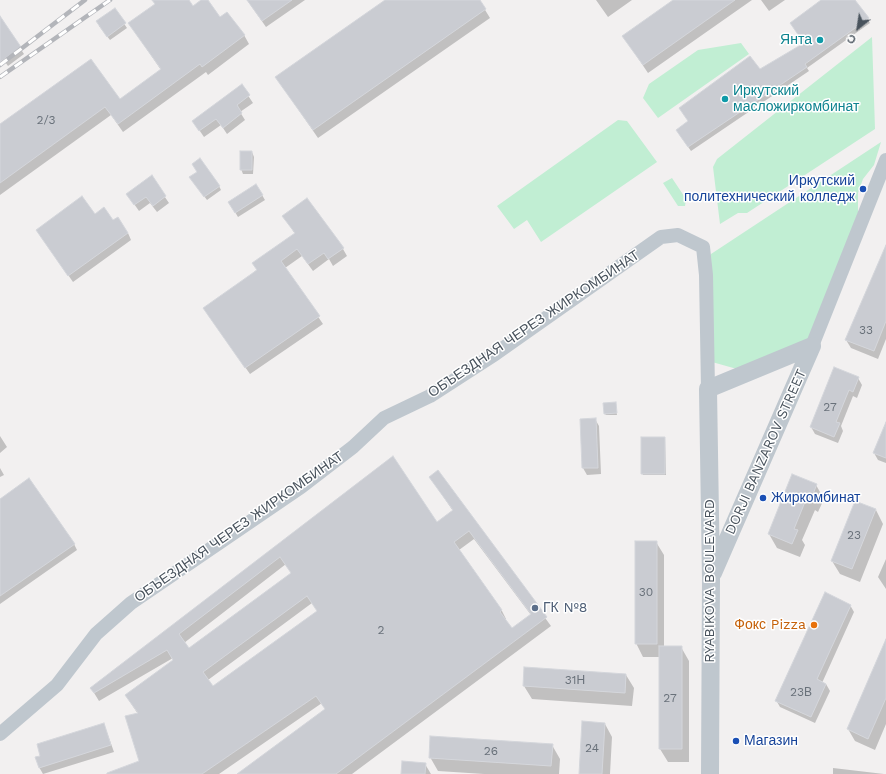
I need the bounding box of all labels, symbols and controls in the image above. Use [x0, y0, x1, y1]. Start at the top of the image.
north arrow [838, 8, 878, 48]
text: С [845, 31, 858, 46]
place label: Янта [780, 32, 812, 48]
marker: Янта [815, 35, 825, 45]
place label: Иркутский масложиркомбинат [733, 83, 859, 116]
marker: Иркутский масложиркомбинат [720, 94, 730, 104]
house number: 2/3 [36, 113, 56, 127]
place label: Иркутский политехнический колледж [684, 173, 855, 206]
marker: Иркутский политехнический колледж [858, 184, 868, 194]
street label: ОБЪЕЗДНАЯ ЧЕРЕЗ ЖИРКОМБИНАТ [425, 247, 643, 401]
house number: 33 [859, 323, 873, 337]
street label: DORJI BANZAROV STREET [722, 367, 810, 537]
house number: 27 [823, 400, 837, 414]
street label: ОБЪЕЗДНАЯ ЧЕРЕЗ ЖИРКОМБИНАТ [131, 448, 347, 606]
place label: Жиркомбинат [771, 490, 861, 506]
marker: Жиркомбинат [758, 493, 768, 503]
street label: RYABIKOVA BOULEVARD [702, 499, 718, 663]
house number: 23 [847, 528, 861, 542]
house number: 30 [639, 585, 653, 599]
place label: ГК №8 [543, 600, 587, 616]
marker: ГК №8 [530, 603, 540, 613]
place label: Фокс Pizza [734, 617, 806, 633]
marker: Фокс Pizza [809, 620, 819, 630]
house number: 2 [378, 623, 384, 637]
house number: 31Н [565, 673, 585, 687]
house number: 23В [790, 685, 812, 699]
house number: 27 [663, 691, 677, 705]
place label: Магазин [744, 733, 798, 749]
marker: Магазин [731, 736, 741, 746]
house number: 24 [585, 741, 599, 755]
house number: 26 [484, 744, 498, 758]

